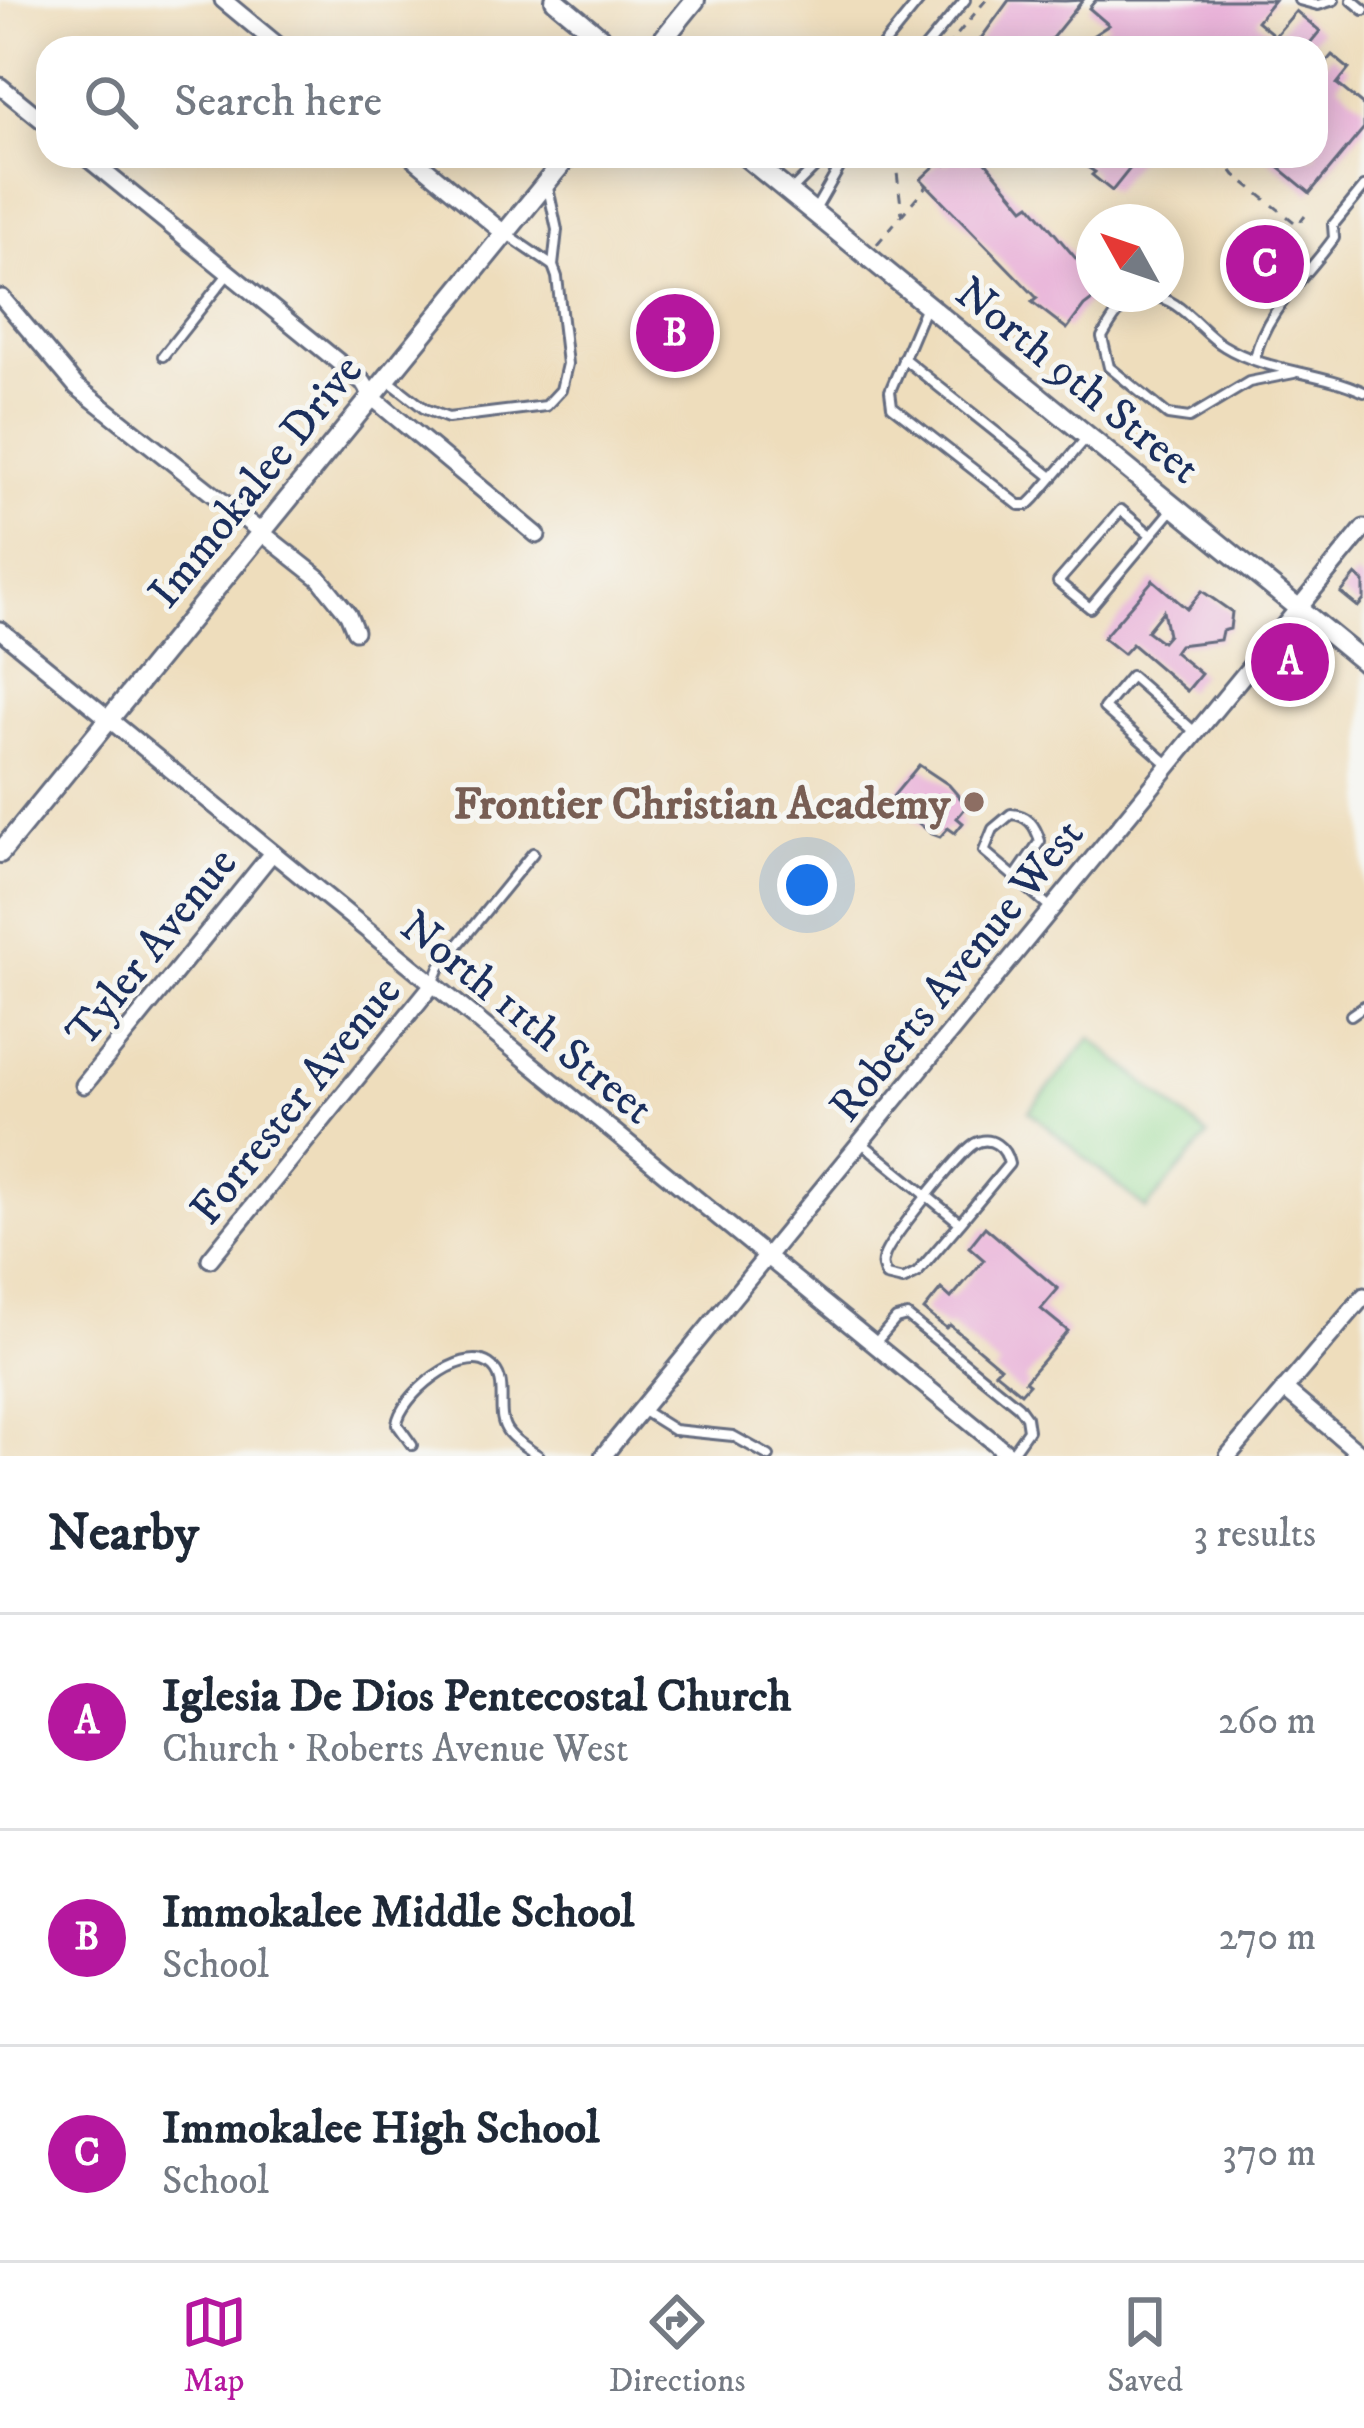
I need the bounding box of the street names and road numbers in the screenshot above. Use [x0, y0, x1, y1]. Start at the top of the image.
street label: North 9th Street [943, 266, 1211, 497]
street label: Immokalee Drive [137, 344, 376, 620]
street label: Roberts Avenue West [818, 808, 1097, 1134]
street label: Tyler Avenue [55, 837, 250, 1059]
street label: North 11th Street [388, 899, 664, 1137]
street label: Forrester Avenue [179, 965, 414, 1237]

